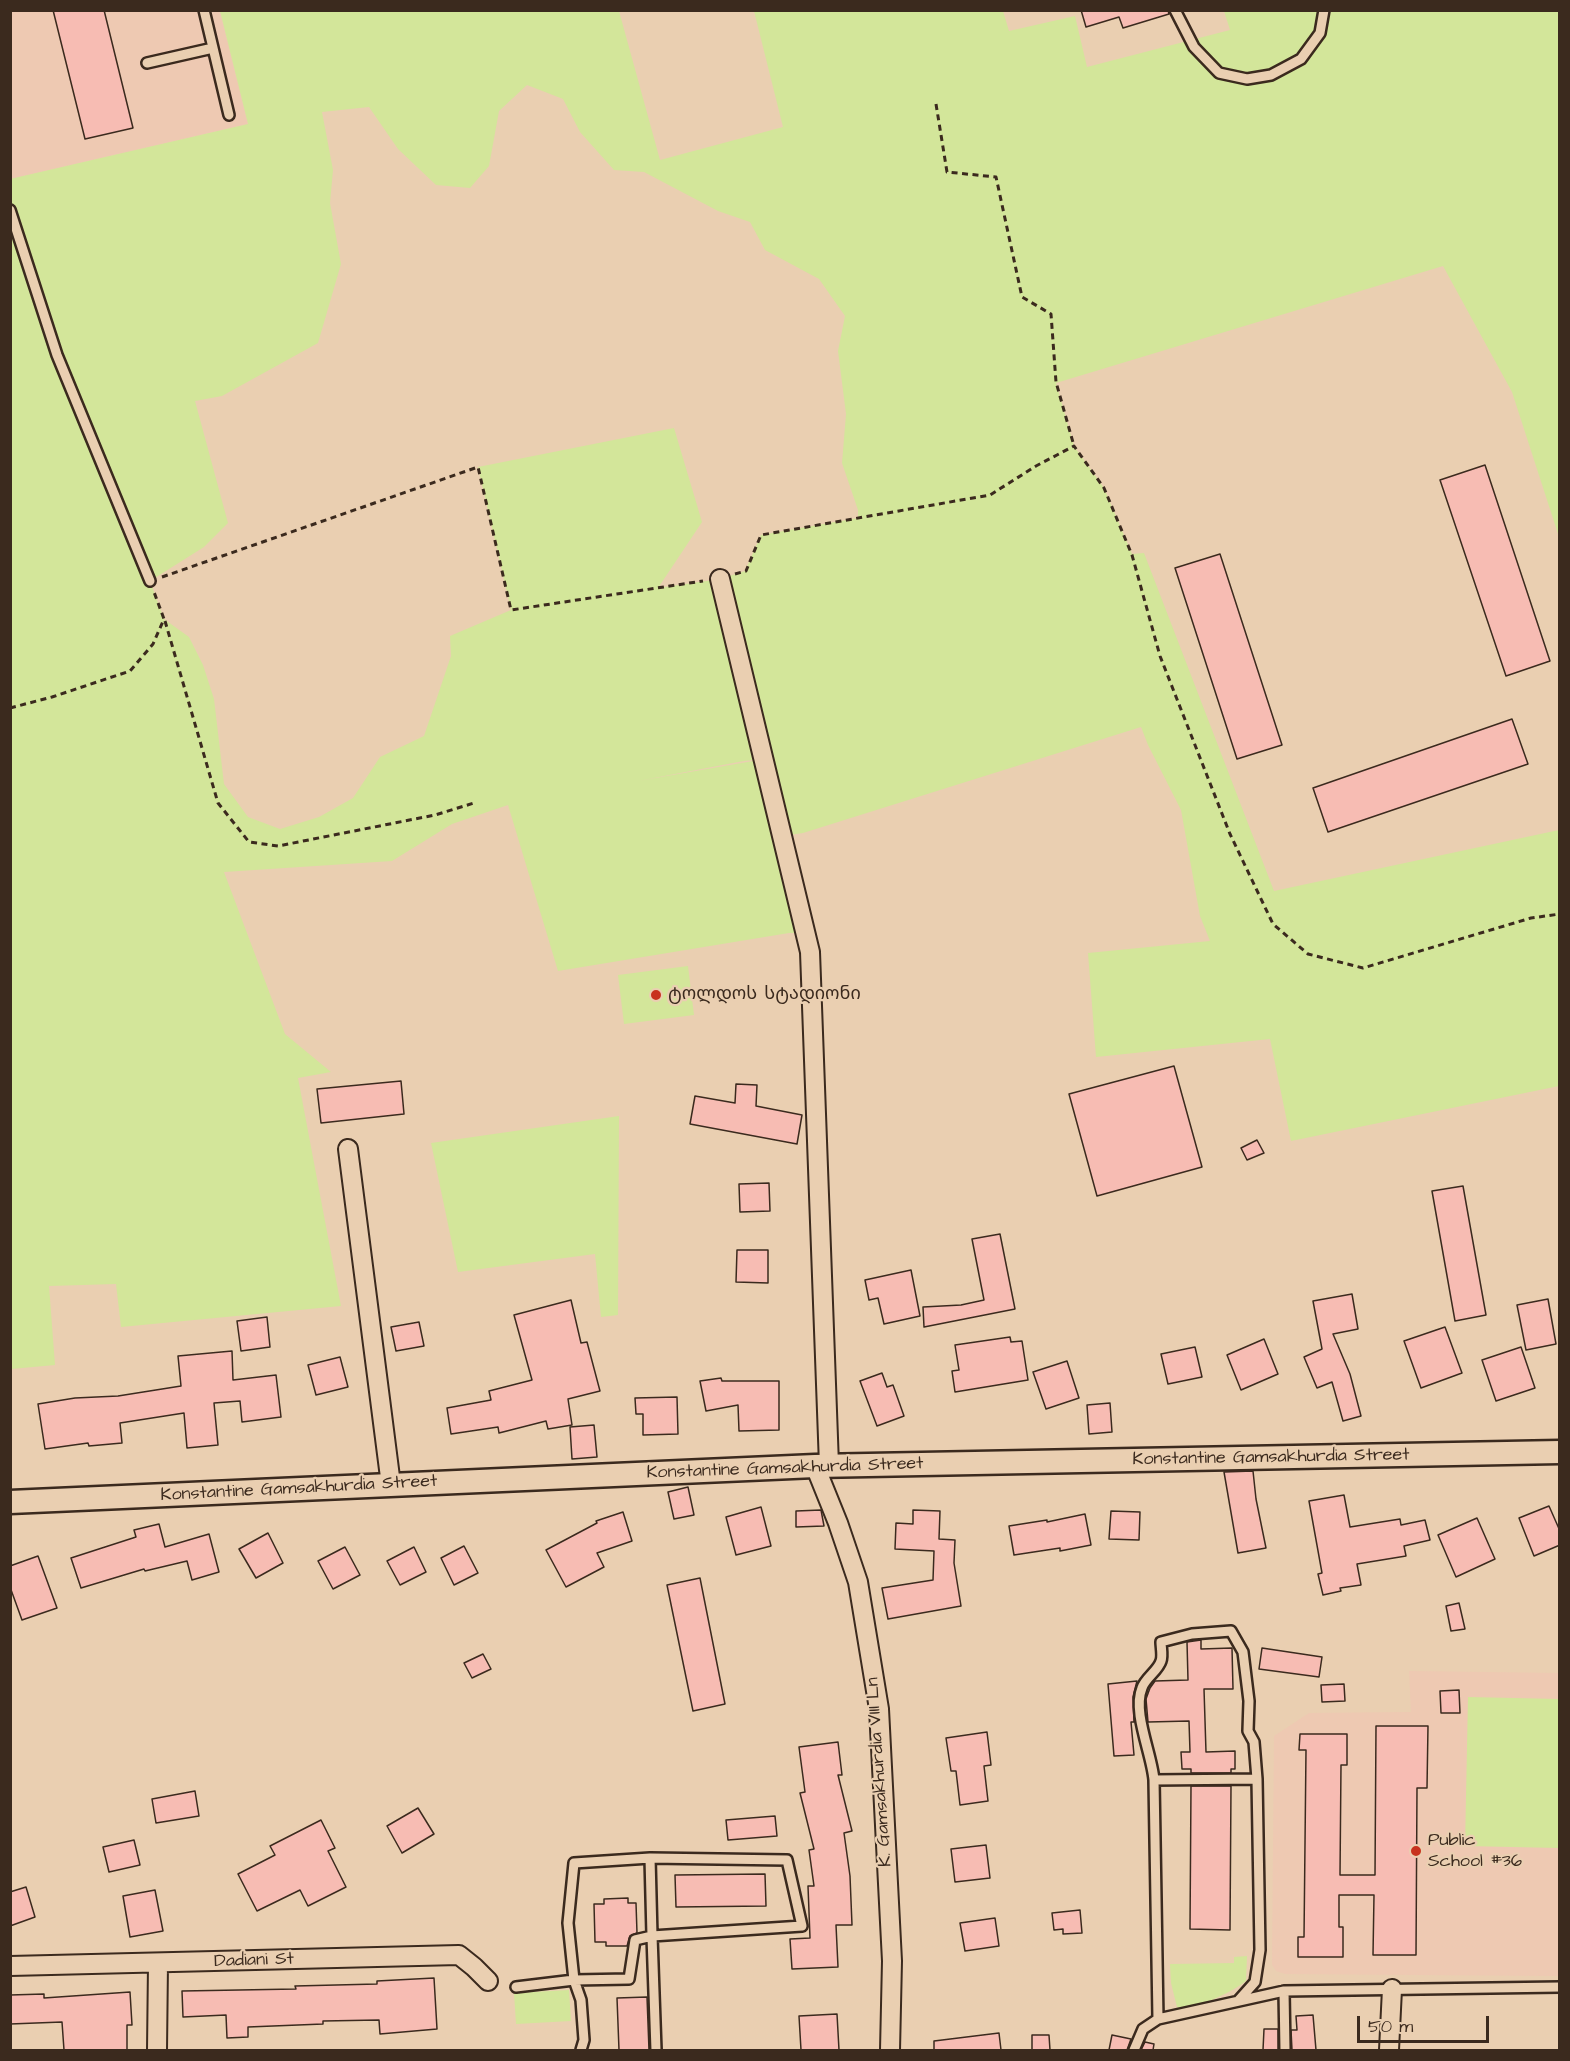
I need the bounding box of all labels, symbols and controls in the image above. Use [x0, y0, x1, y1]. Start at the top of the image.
place label: ტოლდოს სტადიონი [668, 984, 861, 1006]
marker: ტოლდოს სტადიონი [649, 988, 663, 1002]
street label: Konstantine Gamsakhurdia Street [1132, 1445, 1410, 1471]
street label: Konstantine Gamsakhurdia Street [646, 1453, 924, 1485]
street label: Konstantine Gamsakhurdia Street [160, 1471, 438, 1507]
street label: K. Gamsakhurdia VIII Ln [863, 1677, 897, 1867]
place label: Public School #36 [1428, 1830, 1522, 1872]
marker: Public School #36 [1409, 1844, 1423, 1858]
street label: Dadiani St [214, 1949, 294, 1973]
scale bar [1360, 2004, 1492, 2042]
text: 50 m [1368, 2014, 1413, 2039]

